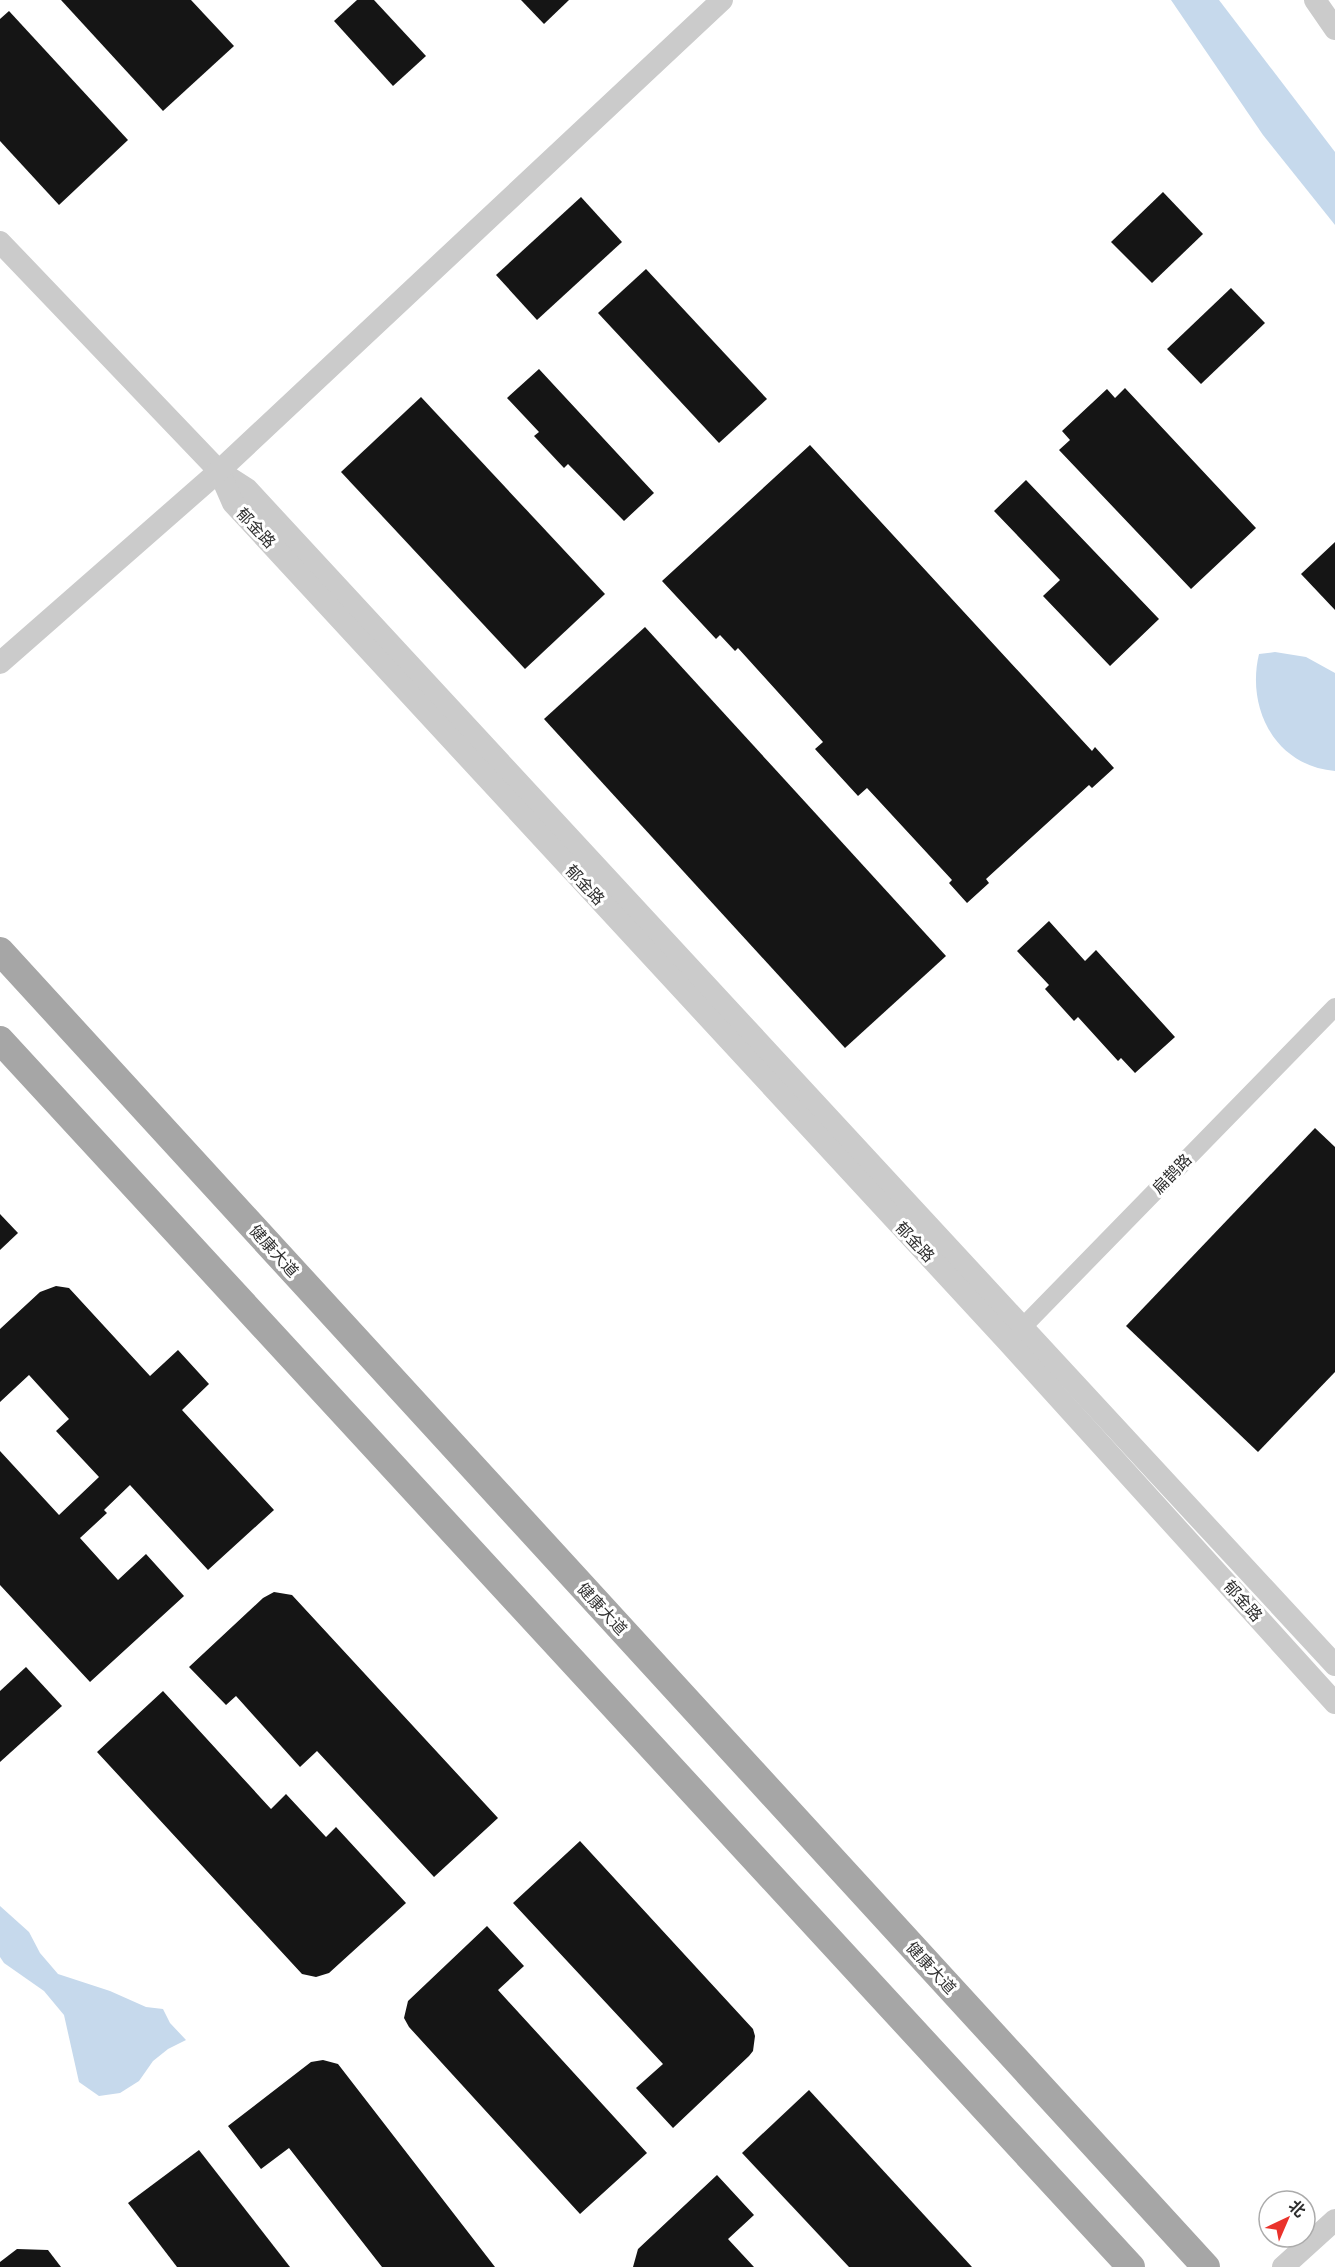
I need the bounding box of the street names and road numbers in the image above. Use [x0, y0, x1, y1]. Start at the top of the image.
street label: 郁金路 [233, 504, 279, 552]
street label: 郁金路 [562, 861, 608, 909]
street label: 扁鹊路 [1148, 1150, 1196, 1198]
street label: 郁金路 [892, 1218, 938, 1266]
street label: 健康大道 [246, 1221, 302, 1281]
street label: 郁金路 [1220, 1577, 1266, 1625]
street label: 健康大道 [573, 1579, 631, 1639]
street label: 健康大道 [902, 1938, 960, 1998]

